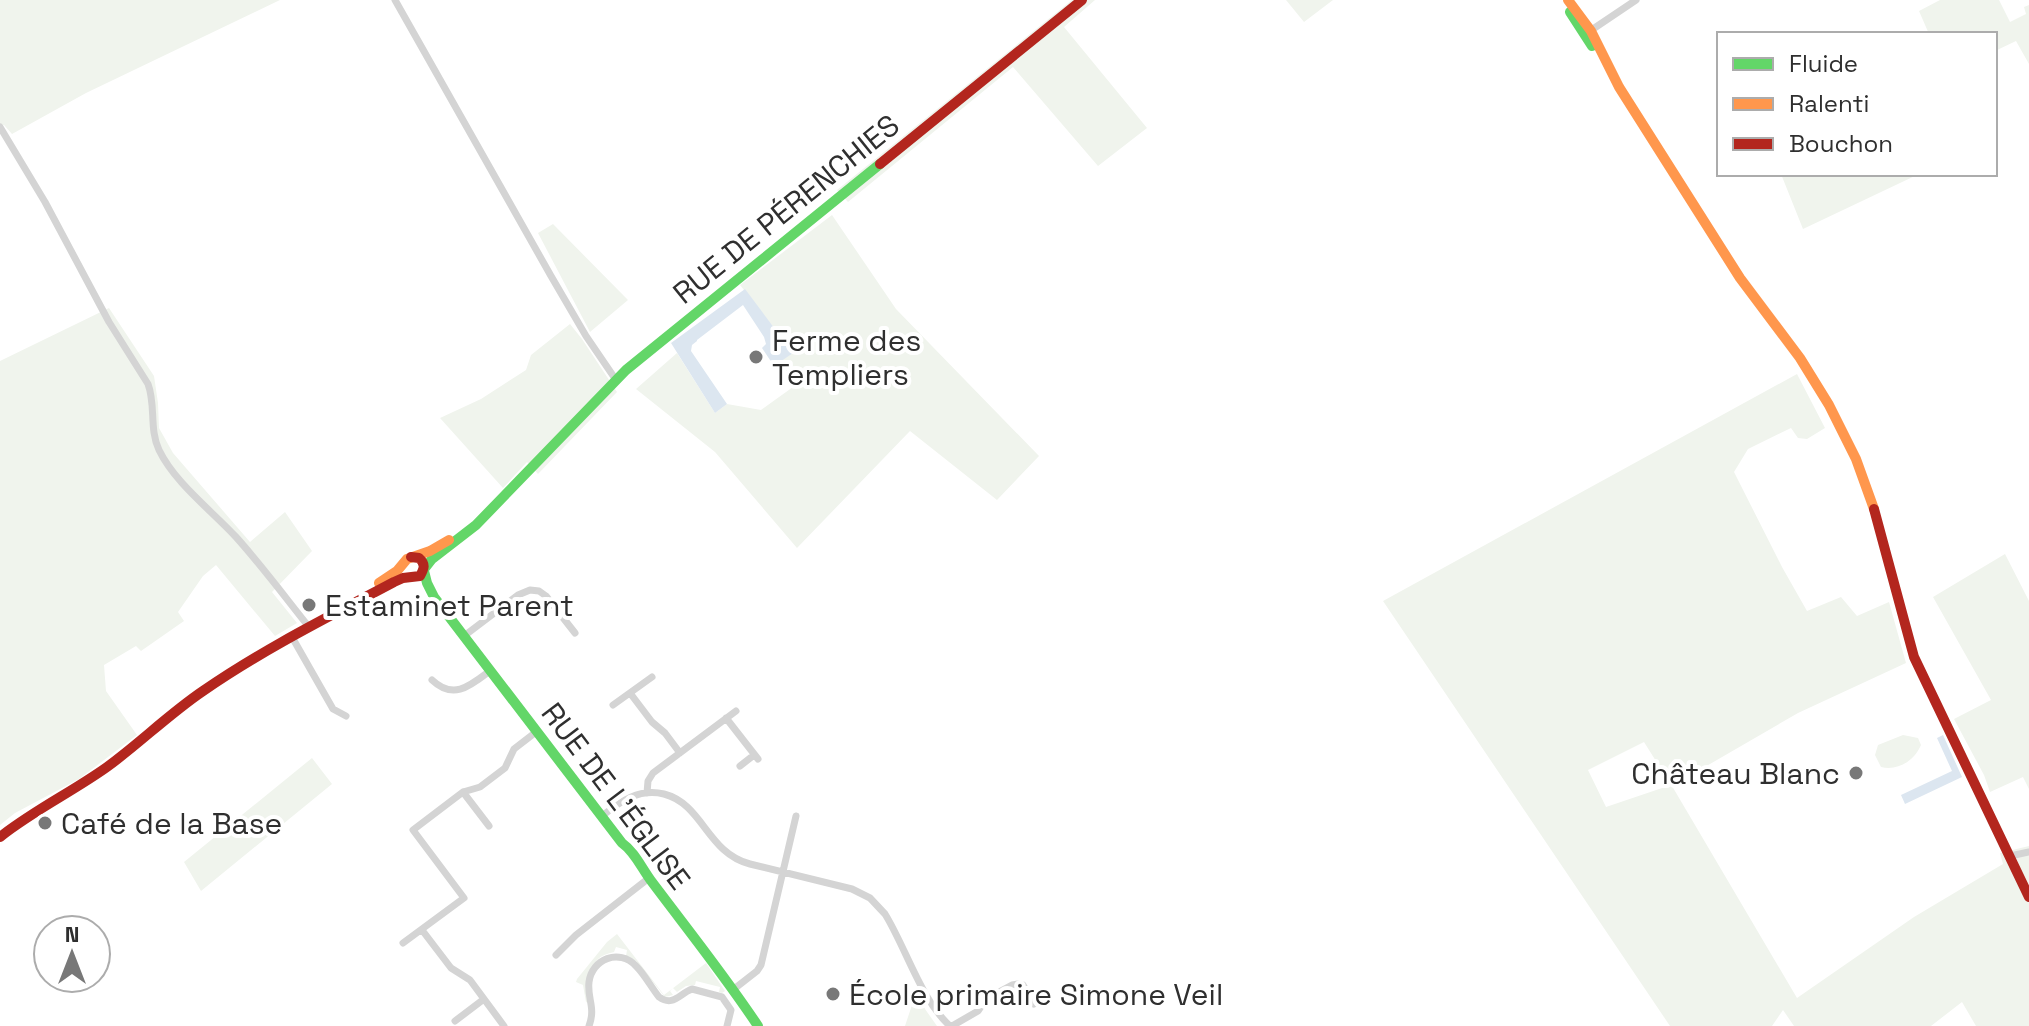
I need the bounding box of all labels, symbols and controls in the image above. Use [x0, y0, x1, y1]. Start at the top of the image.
legend [1717, 32, 1997, 176]
text: Fluide [1789, 48, 1858, 79]
text: Ralenti [1789, 88, 1869, 119]
street label: RUE DE PÉRENCHIES [665, 106, 907, 312]
text: Bouchon [1789, 128, 1893, 159]
place label: Ferme des Templiers [772, 321, 921, 394]
marker: Ferme des Templiers [747, 348, 765, 366]
place label: Estaminet Parent [325, 586, 574, 625]
marker: Estaminet Parent [300, 596, 318, 614]
street label: RUE DE L'ÉGLISE [533, 695, 699, 897]
place label: Château Blanc [1631, 754, 1840, 793]
marker: Château Blanc [1847, 764, 1865, 782]
place label: Café de la Base [61, 804, 282, 843]
marker: Café de la Base [36, 814, 54, 832]
north arrow [32, 914, 112, 994]
text: N [65, 920, 79, 948]
place label: École primaire Simone Veil [849, 975, 1223, 1014]
marker: École primaire Simone Veil [824, 985, 842, 1003]

